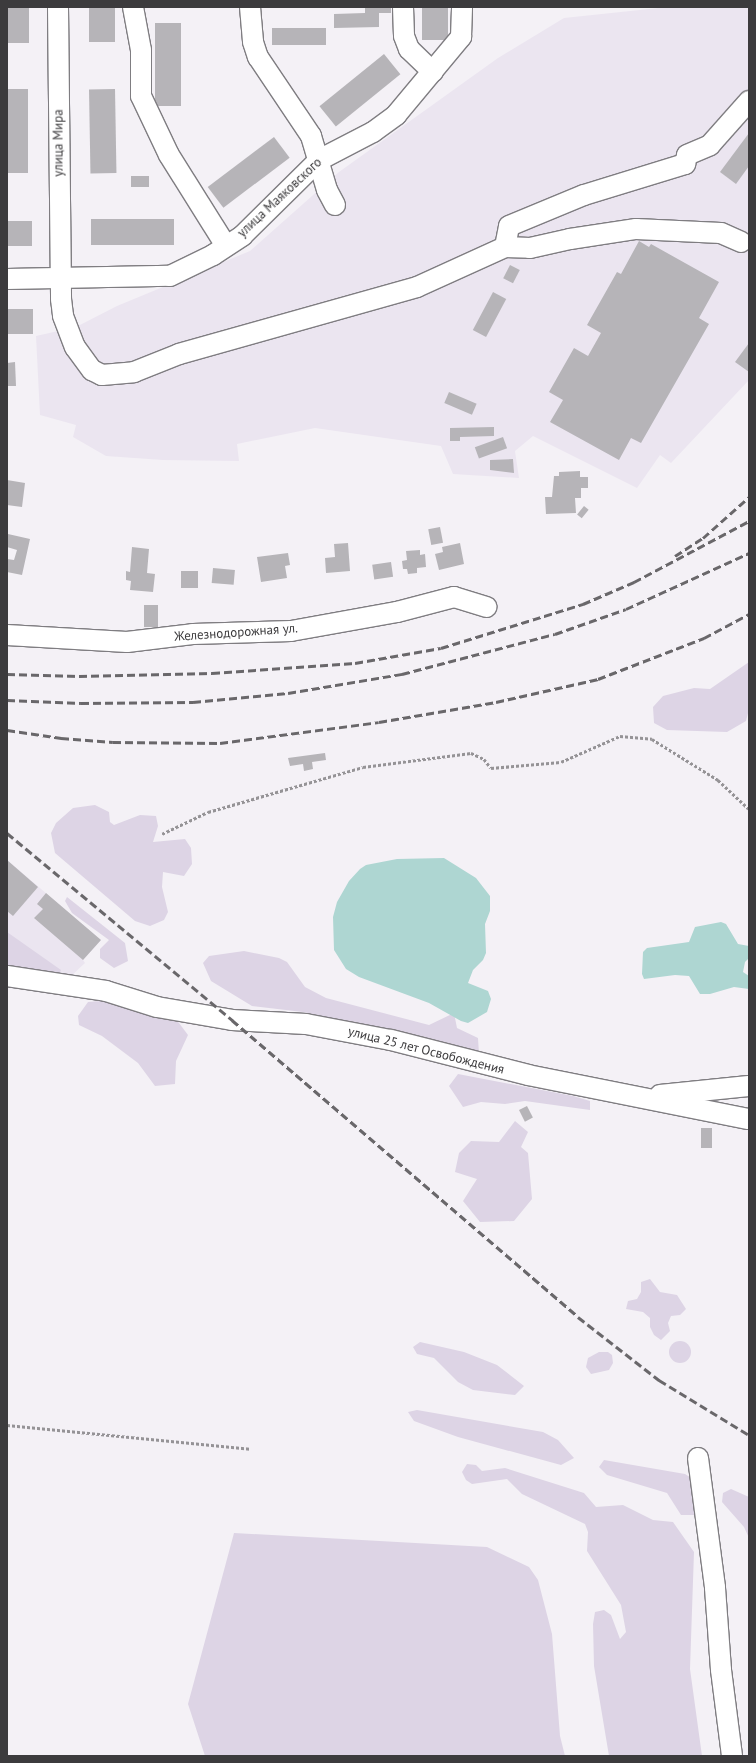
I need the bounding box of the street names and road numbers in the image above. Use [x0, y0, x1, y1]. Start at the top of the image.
street label: улица Мира [51, 109, 67, 177]
street label: улица Маяковского [235, 155, 325, 241]
street label: Железнодорожная ул. [174, 621, 298, 645]
street label: улица 25 лет Освобождения [346, 1024, 506, 1078]

